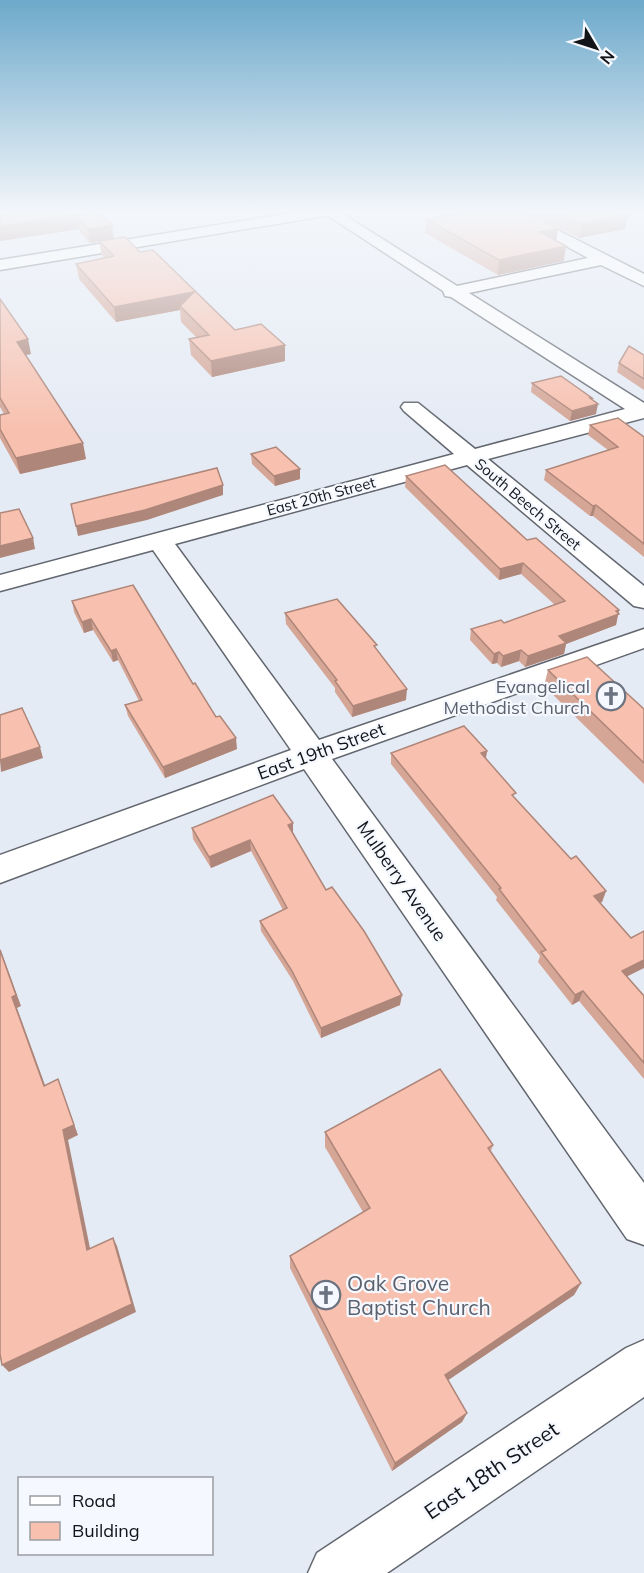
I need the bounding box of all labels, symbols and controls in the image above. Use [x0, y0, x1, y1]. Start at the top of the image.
north arrow [566, 18, 626, 78]
text: N [596, 46, 619, 68]
street label: South Beech Street [471, 454, 585, 554]
street label: East 20th Street [265, 472, 377, 520]
place label: Evangelical Methodist Church [444, 675, 590, 719]
church icon: Evangelical Methodist Church [595, 680, 627, 712]
street label: East 19th Street [254, 717, 388, 785]
street label: Mulberry Avenue [352, 817, 452, 945]
place label: Oak Grove Baptist Church [347, 1270, 491, 1320]
church icon: Oak Grove Baptist Church [310, 1279, 342, 1311]
street label: East 18th Street [419, 1416, 563, 1524]
legend [18, 1477, 213, 1555]
text: Road [72, 1489, 116, 1512]
text: Building [72, 1519, 140, 1542]

